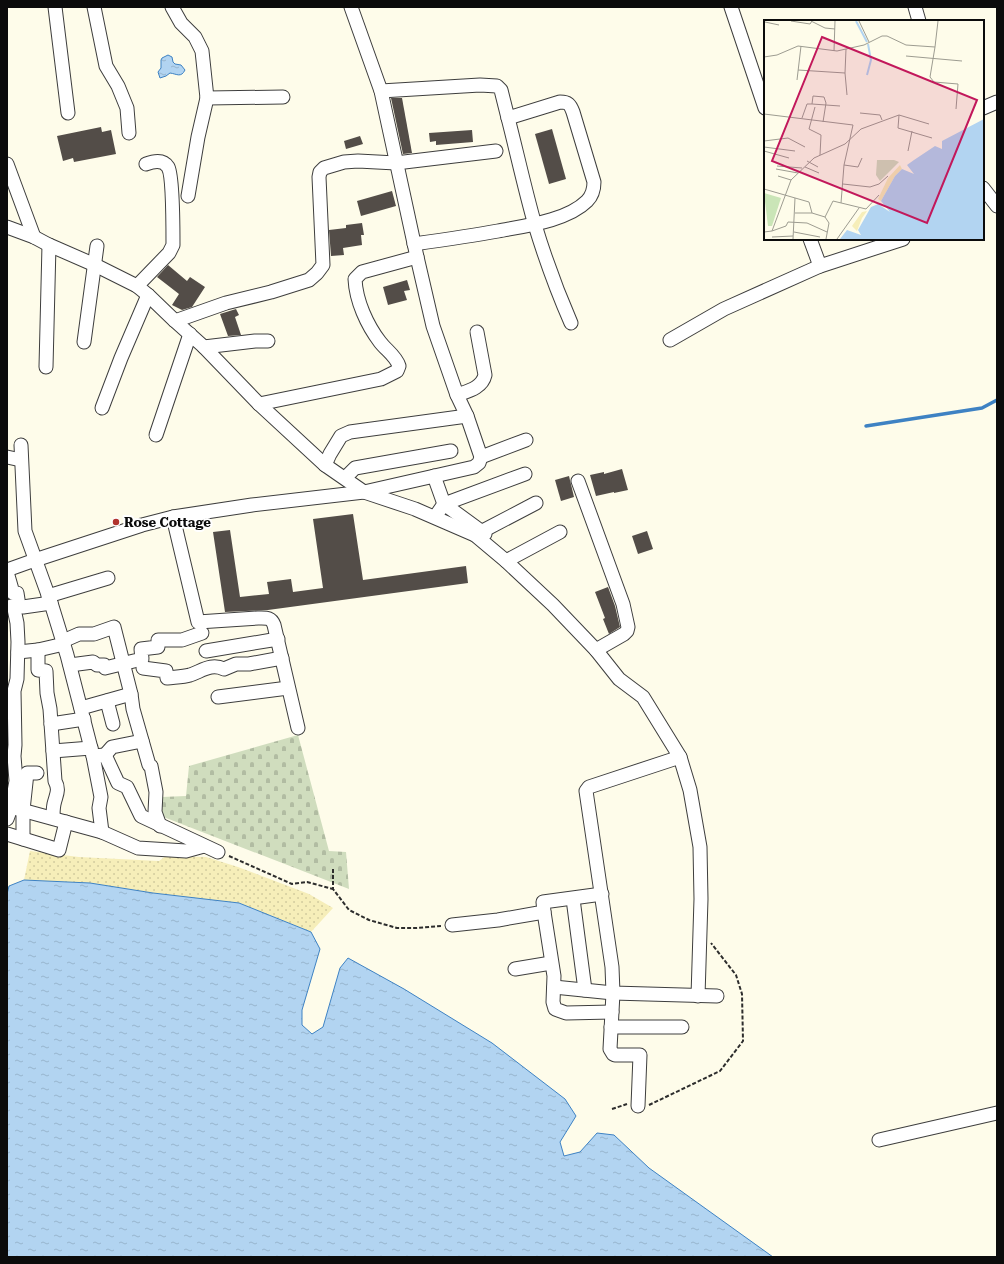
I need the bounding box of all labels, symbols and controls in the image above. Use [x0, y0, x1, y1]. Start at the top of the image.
inset map [764, 20, 984, 240]
place label: Rose Cottage [124, 515, 211, 530]
marker: Rose Cottage [111, 517, 121, 527]

